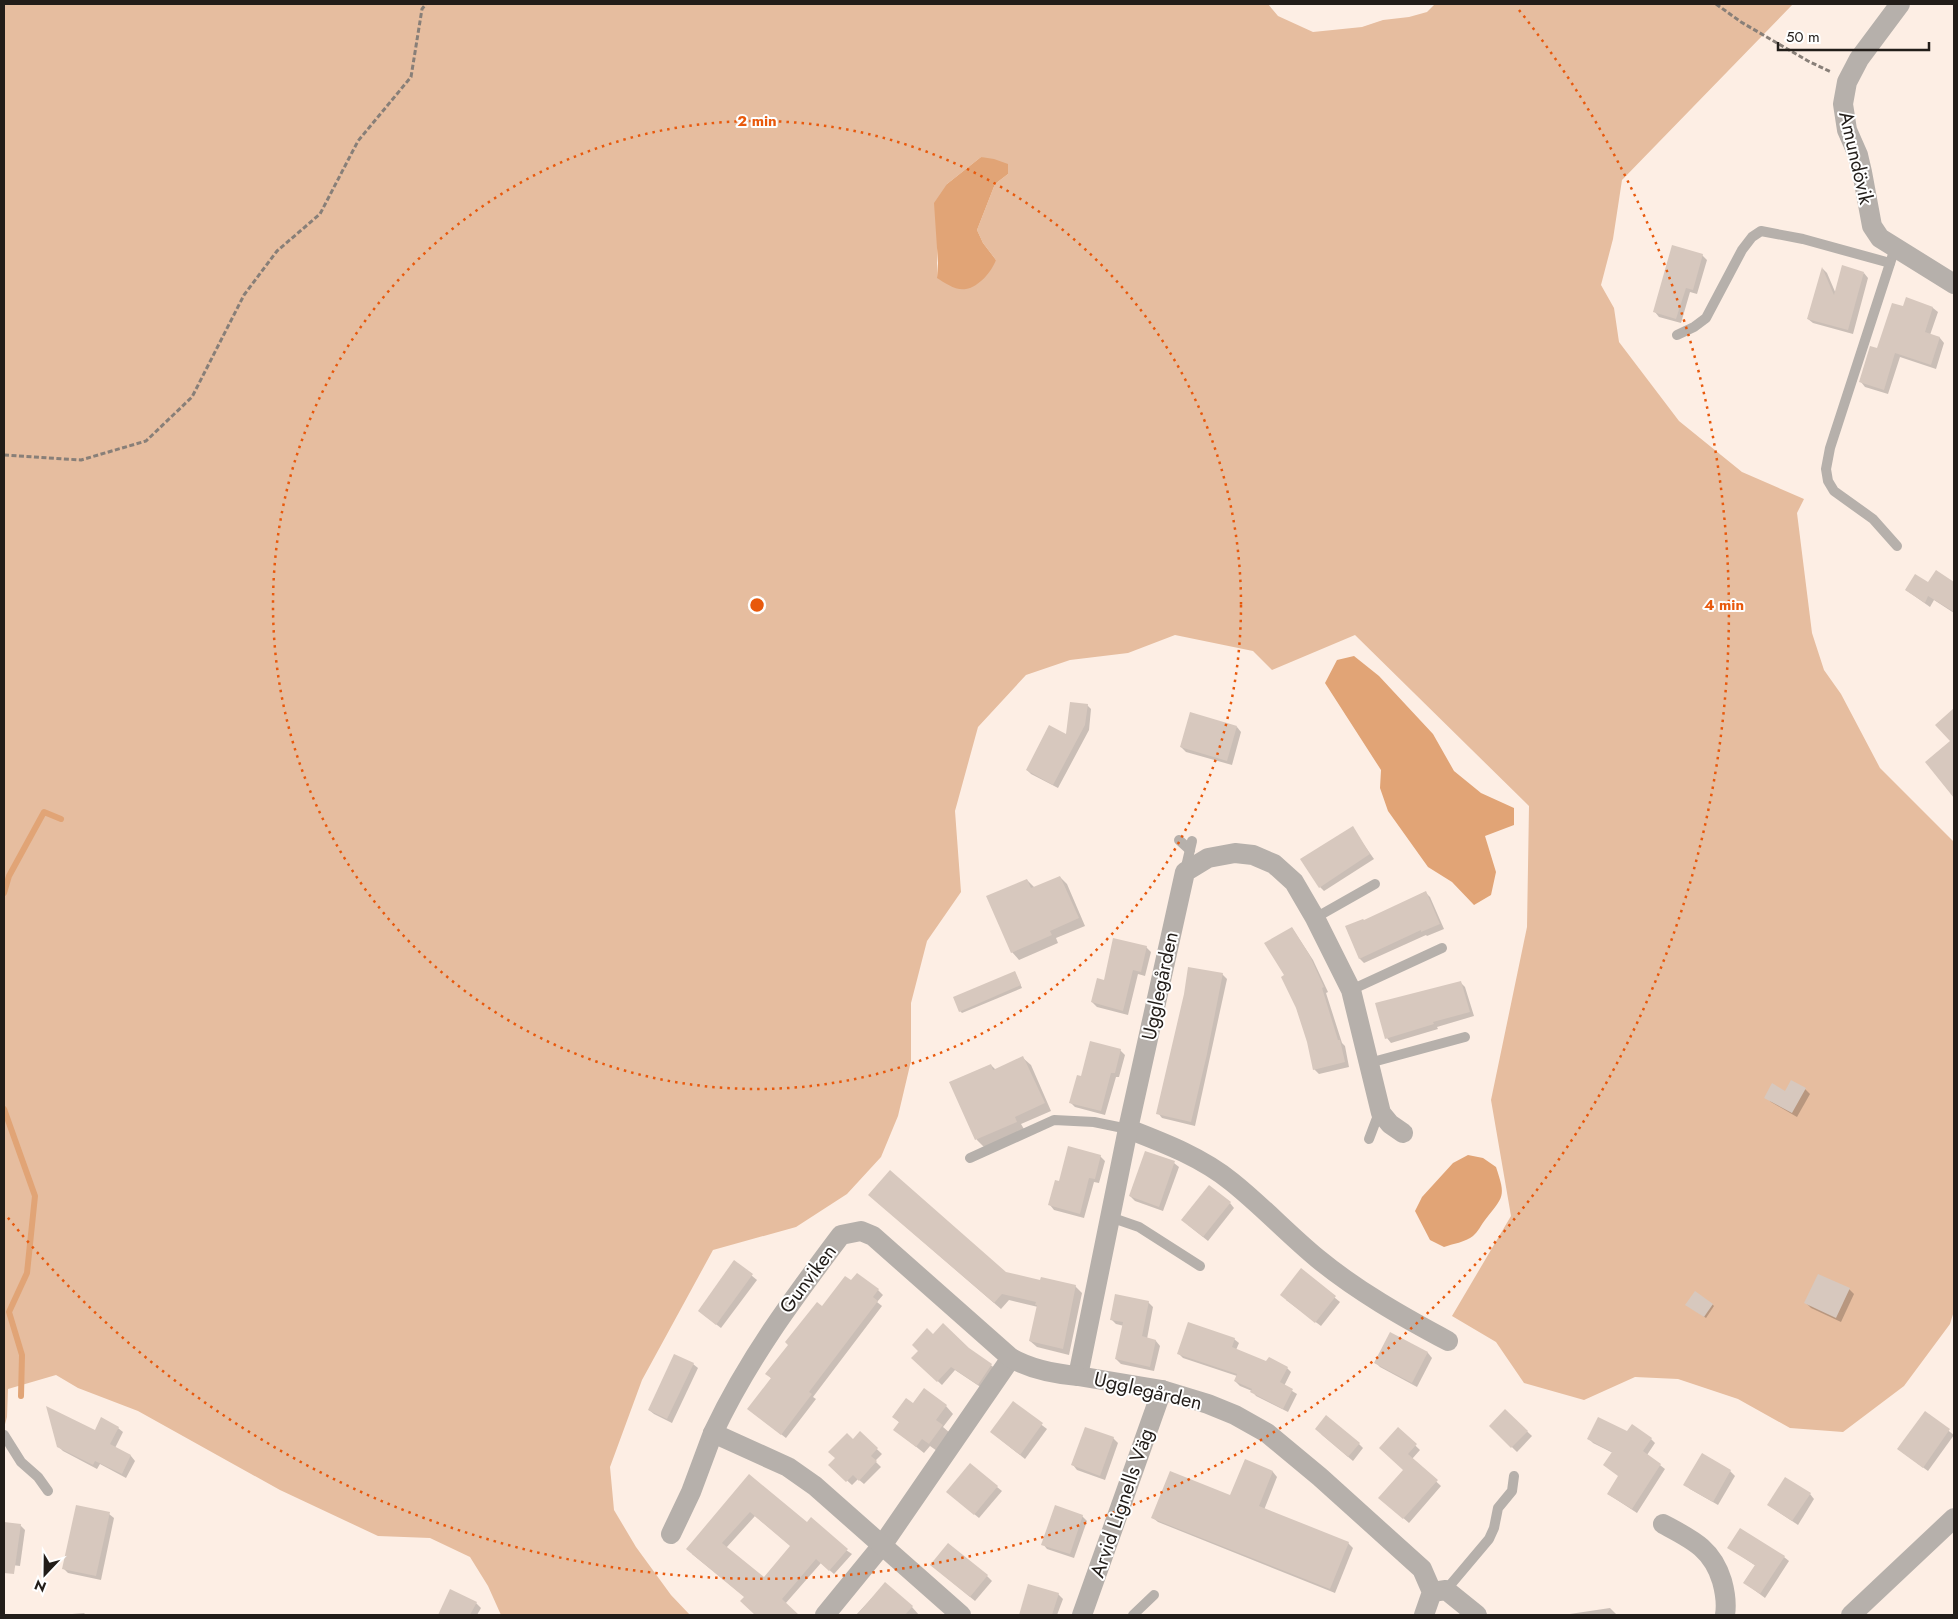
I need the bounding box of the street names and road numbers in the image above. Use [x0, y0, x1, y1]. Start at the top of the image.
street label: Amundövik [1831, 109, 1881, 208]
street label: Ugglegården [1134, 929, 1186, 1043]
street label: Gunviken [772, 1238, 844, 1320]
street label: Ugglegården [1091, 1364, 1205, 1418]
street label: Arvid Lignells Väg [1083, 1425, 1161, 1581]

